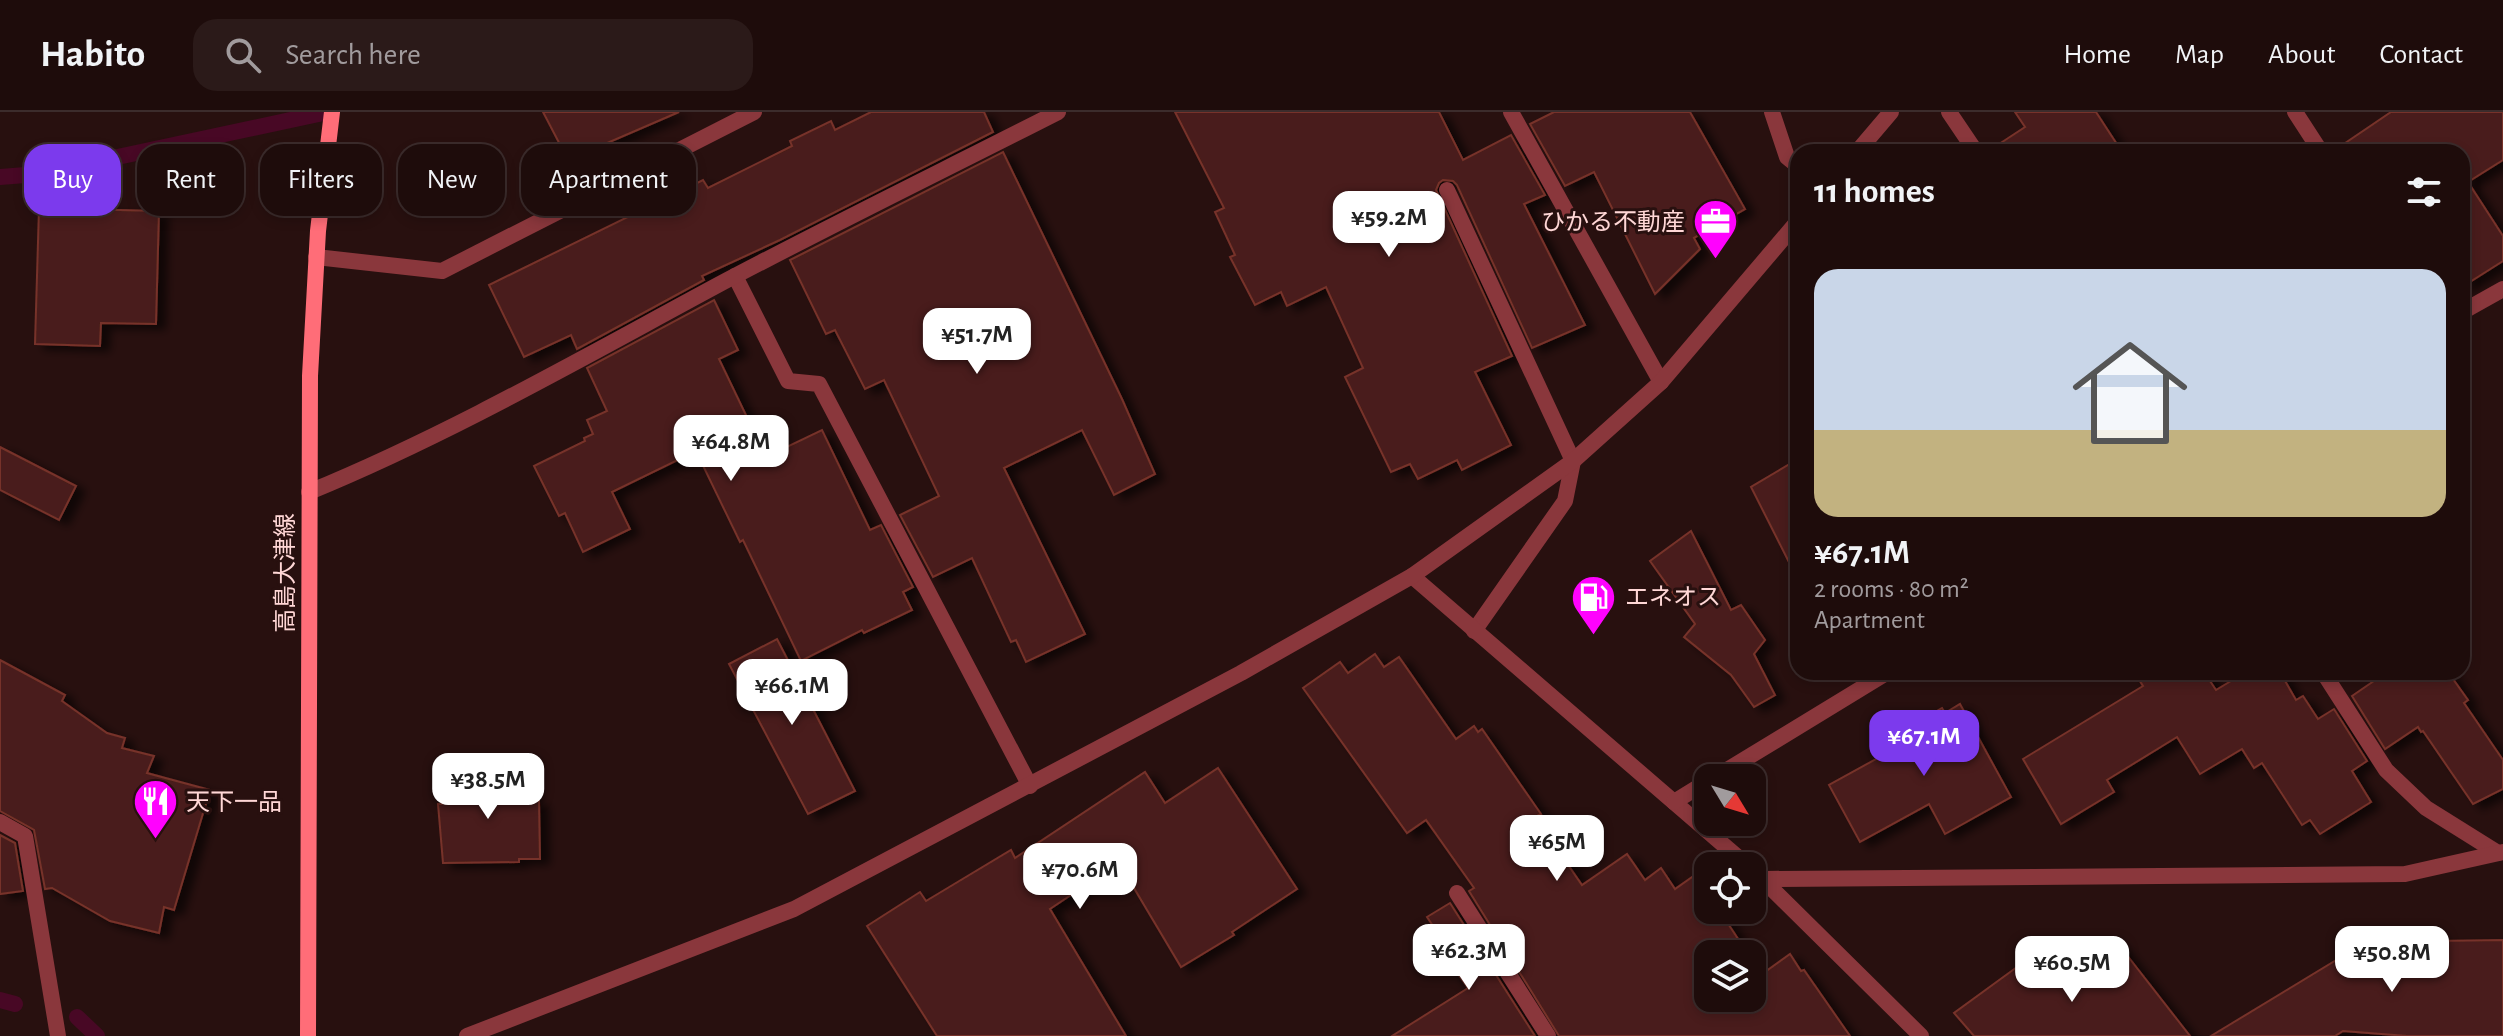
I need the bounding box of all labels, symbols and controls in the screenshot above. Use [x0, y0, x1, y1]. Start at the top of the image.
search box [193, 19, 753, 91]
icon: search [221, 33, 265, 77]
text: Habito [40, 36, 145, 74]
text: Search here [285, 40, 421, 70]
text: Home [2064, 41, 2131, 69]
text: Map [2175, 41, 2224, 69]
text: About [2268, 41, 2336, 69]
text: Contact [2380, 41, 2463, 69]
chip: Buy [24, 144, 121, 216]
chip: Rent [137, 144, 244, 216]
chip: Filters [260, 144, 382, 216]
chip: New [398, 144, 505, 216]
chip: Apartment [521, 144, 696, 216]
icon: filters [2402, 170, 2446, 214]
text: 11 homes [1814, 175, 1935, 209]
pin: ¥59.2M [1324, 191, 1454, 259]
office icon: ひかる不動産 [1692, 198, 1740, 261]
text: ¥59.2M [1351, 204, 1427, 230]
place label: ひかる不動産 [1541, 209, 1685, 235]
pin: ¥51.7M [912, 308, 1042, 376]
text: ¥51.7M [941, 321, 1013, 347]
icon: home [2058, 321, 2202, 465]
pin: ¥64.8M [666, 415, 796, 483]
text: ¥64.8M [692, 428, 770, 454]
street label: 高島大津線 [272, 513, 298, 633]
text: ¥67.1M [1814, 536, 1910, 570]
fuel station icon: エネオス [1570, 573, 1618, 636]
text: 2 rooms · 80 m² [1814, 576, 1969, 602]
place label: エネオス [1625, 585, 1721, 610]
text: Apartment [1814, 607, 1925, 633]
pin: ¥66.1M [727, 659, 857, 727]
text: ¥66.1M [755, 672, 829, 698]
pin: ¥67.1M [1859, 710, 1989, 778]
text: ¥67.1M [1887, 723, 1961, 749]
pin: ¥38.5M [423, 753, 553, 821]
north arrow [1694, 764, 1766, 836]
map controls [1694, 764, 1766, 1012]
text: ¥38.5M [450, 766, 526, 792]
restaurant icon: 天下一品 [131, 778, 179, 841]
place label: 天下一品 [186, 790, 282, 815]
pin: ¥65M [1510, 815, 1604, 883]
text: ¥65M [1528, 828, 1586, 854]
pin: ¥70.6M [1015, 843, 1145, 911]
button: locate [1694, 852, 1766, 924]
text: ¥70.6M [1041, 856, 1119, 882]
pin: ¥62.3M [1404, 924, 1534, 992]
pin: ¥50.8M [2327, 926, 2457, 994]
pin: ¥60.5M [2007, 936, 2137, 1004]
text: ¥62.3M [1431, 937, 1507, 963]
text: ¥50.8M [2353, 939, 2431, 965]
button: layers [1694, 940, 1766, 1012]
text: ¥60.5M [2033, 949, 2111, 975]

